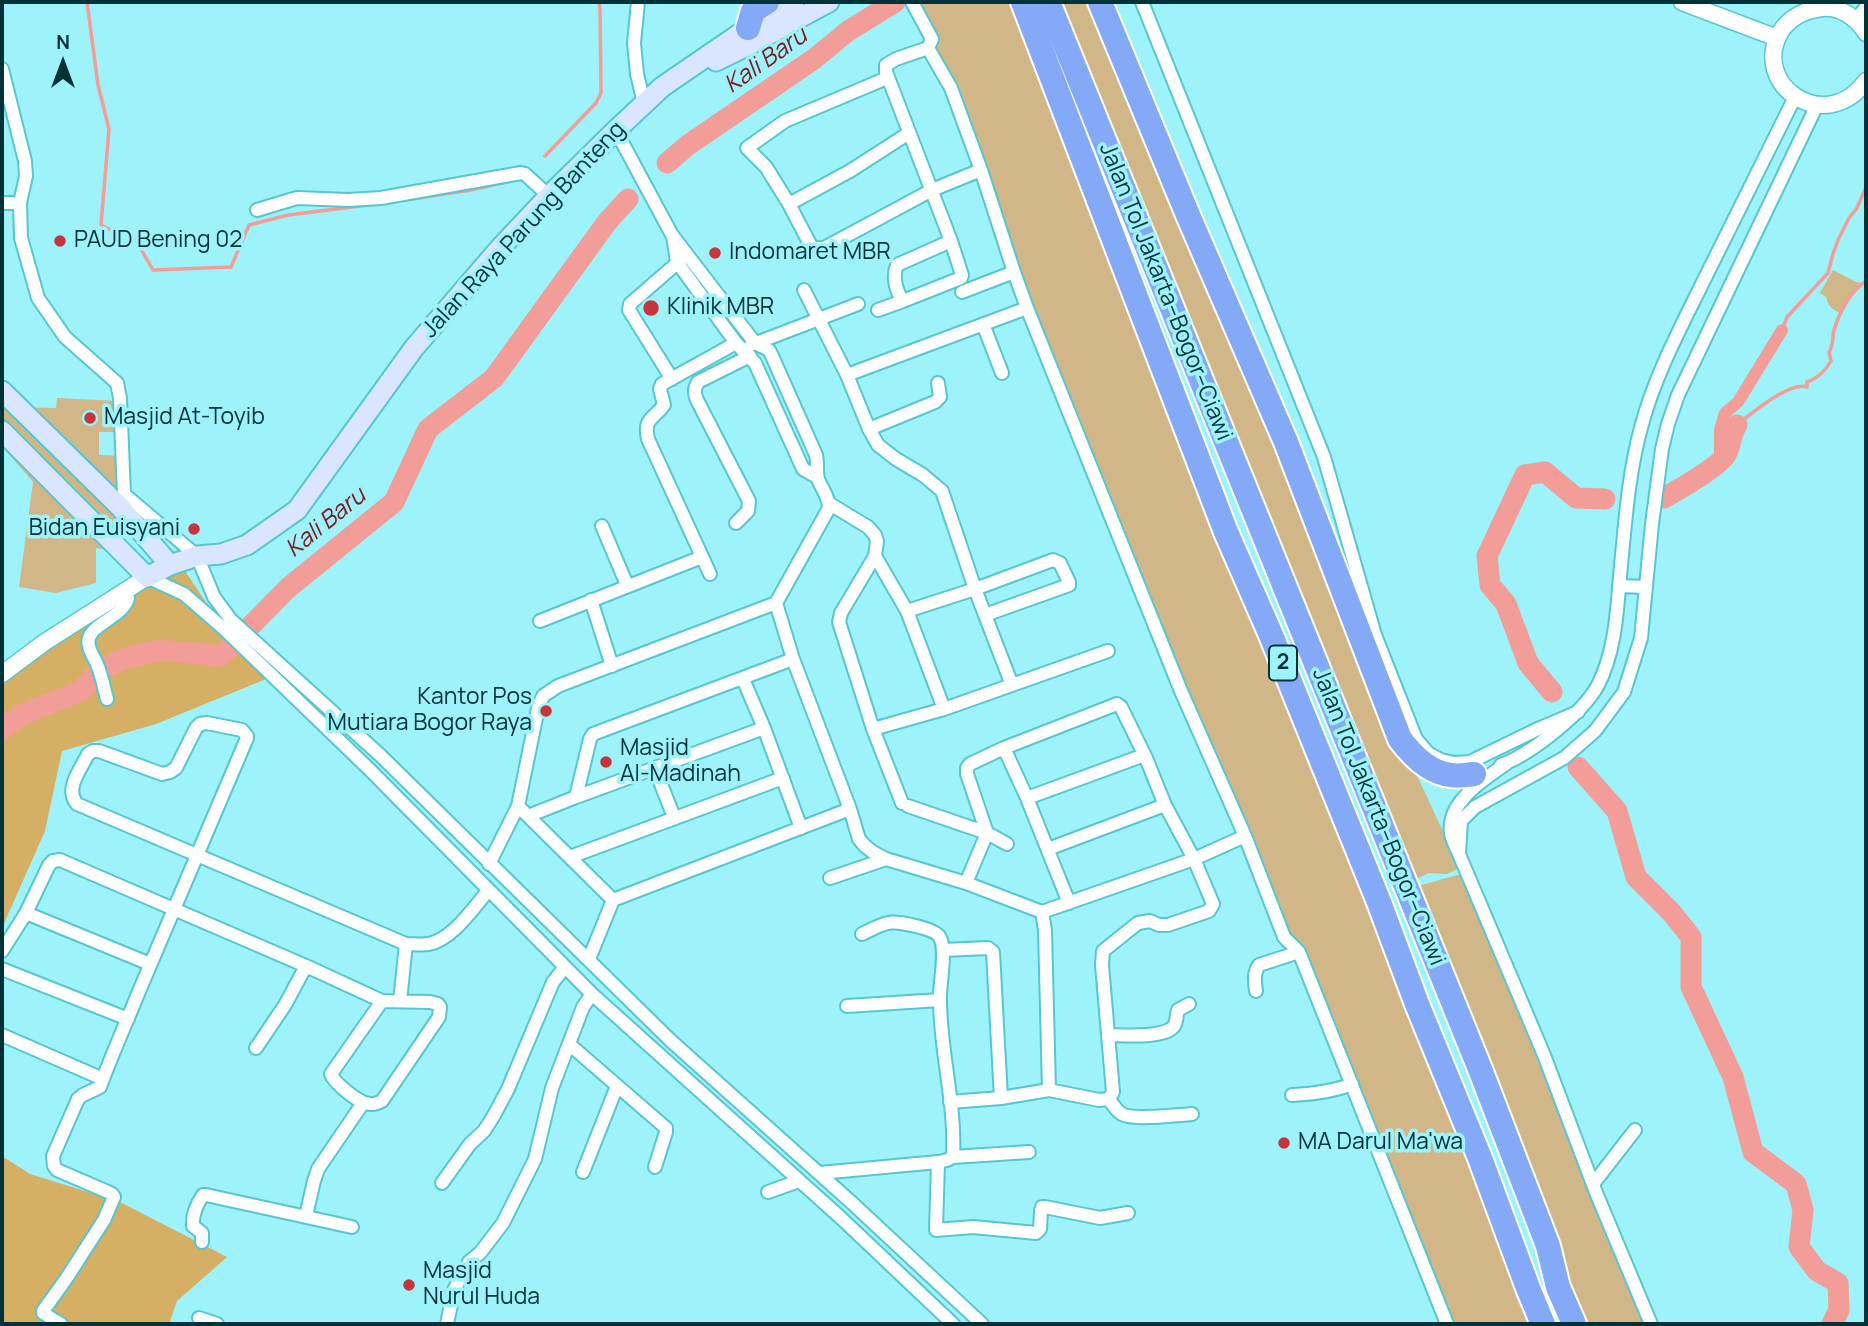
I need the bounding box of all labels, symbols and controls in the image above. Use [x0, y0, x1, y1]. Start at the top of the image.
water label: Kali Baru [719, 22, 813, 100]
north arrow [28, 28, 98, 98]
text: N [56, 29, 70, 55]
street label: Jalan Raya Parung Banteng [417, 116, 631, 344]
street label: Jalan Tol Jakarta–Bogor–Ciawi [1093, 139, 1237, 445]
place label: PAUD Bening 02 [74, 227, 242, 255]
marker: PAUD Bening 02 [52, 233, 68, 249]
place label: Indomaret MBR [729, 239, 891, 267]
marker: Indomaret MBR [707, 245, 723, 261]
place label: Klinik MBR [667, 294, 774, 322]
marker: Klinik MBR [641, 298, 661, 318]
place label: Masjid At-Toyib [104, 404, 265, 432]
marker: Masjid At-Toyib [82, 410, 98, 426]
water label: Kali Baru [280, 482, 372, 564]
place label: Bidan Euisyani [29, 515, 180, 543]
marker: Bidan Euisyani [186, 521, 202, 537]
road number: 2 [1269, 646, 1297, 680]
street label: Jalan Tol Jakarta–Bogor–Ciawi [1306, 664, 1450, 970]
place label: Kantor Pos Mutiara Bogor Raya [328, 684, 532, 738]
marker: Kantor Pos Mutiara Bogor Raya [538, 703, 554, 719]
place label: Masjid Al-Madinah [620, 735, 741, 789]
marker: Masjid Al-Madinah [598, 754, 614, 770]
place label: MA Darul Ma'wa [1298, 1129, 1463, 1157]
marker: MA Darul Ma'wa [1276, 1135, 1292, 1151]
place label: Masjid Nurul Huda [423, 1258, 540, 1312]
marker: Masjid Nurul Huda [401, 1277, 417, 1293]

